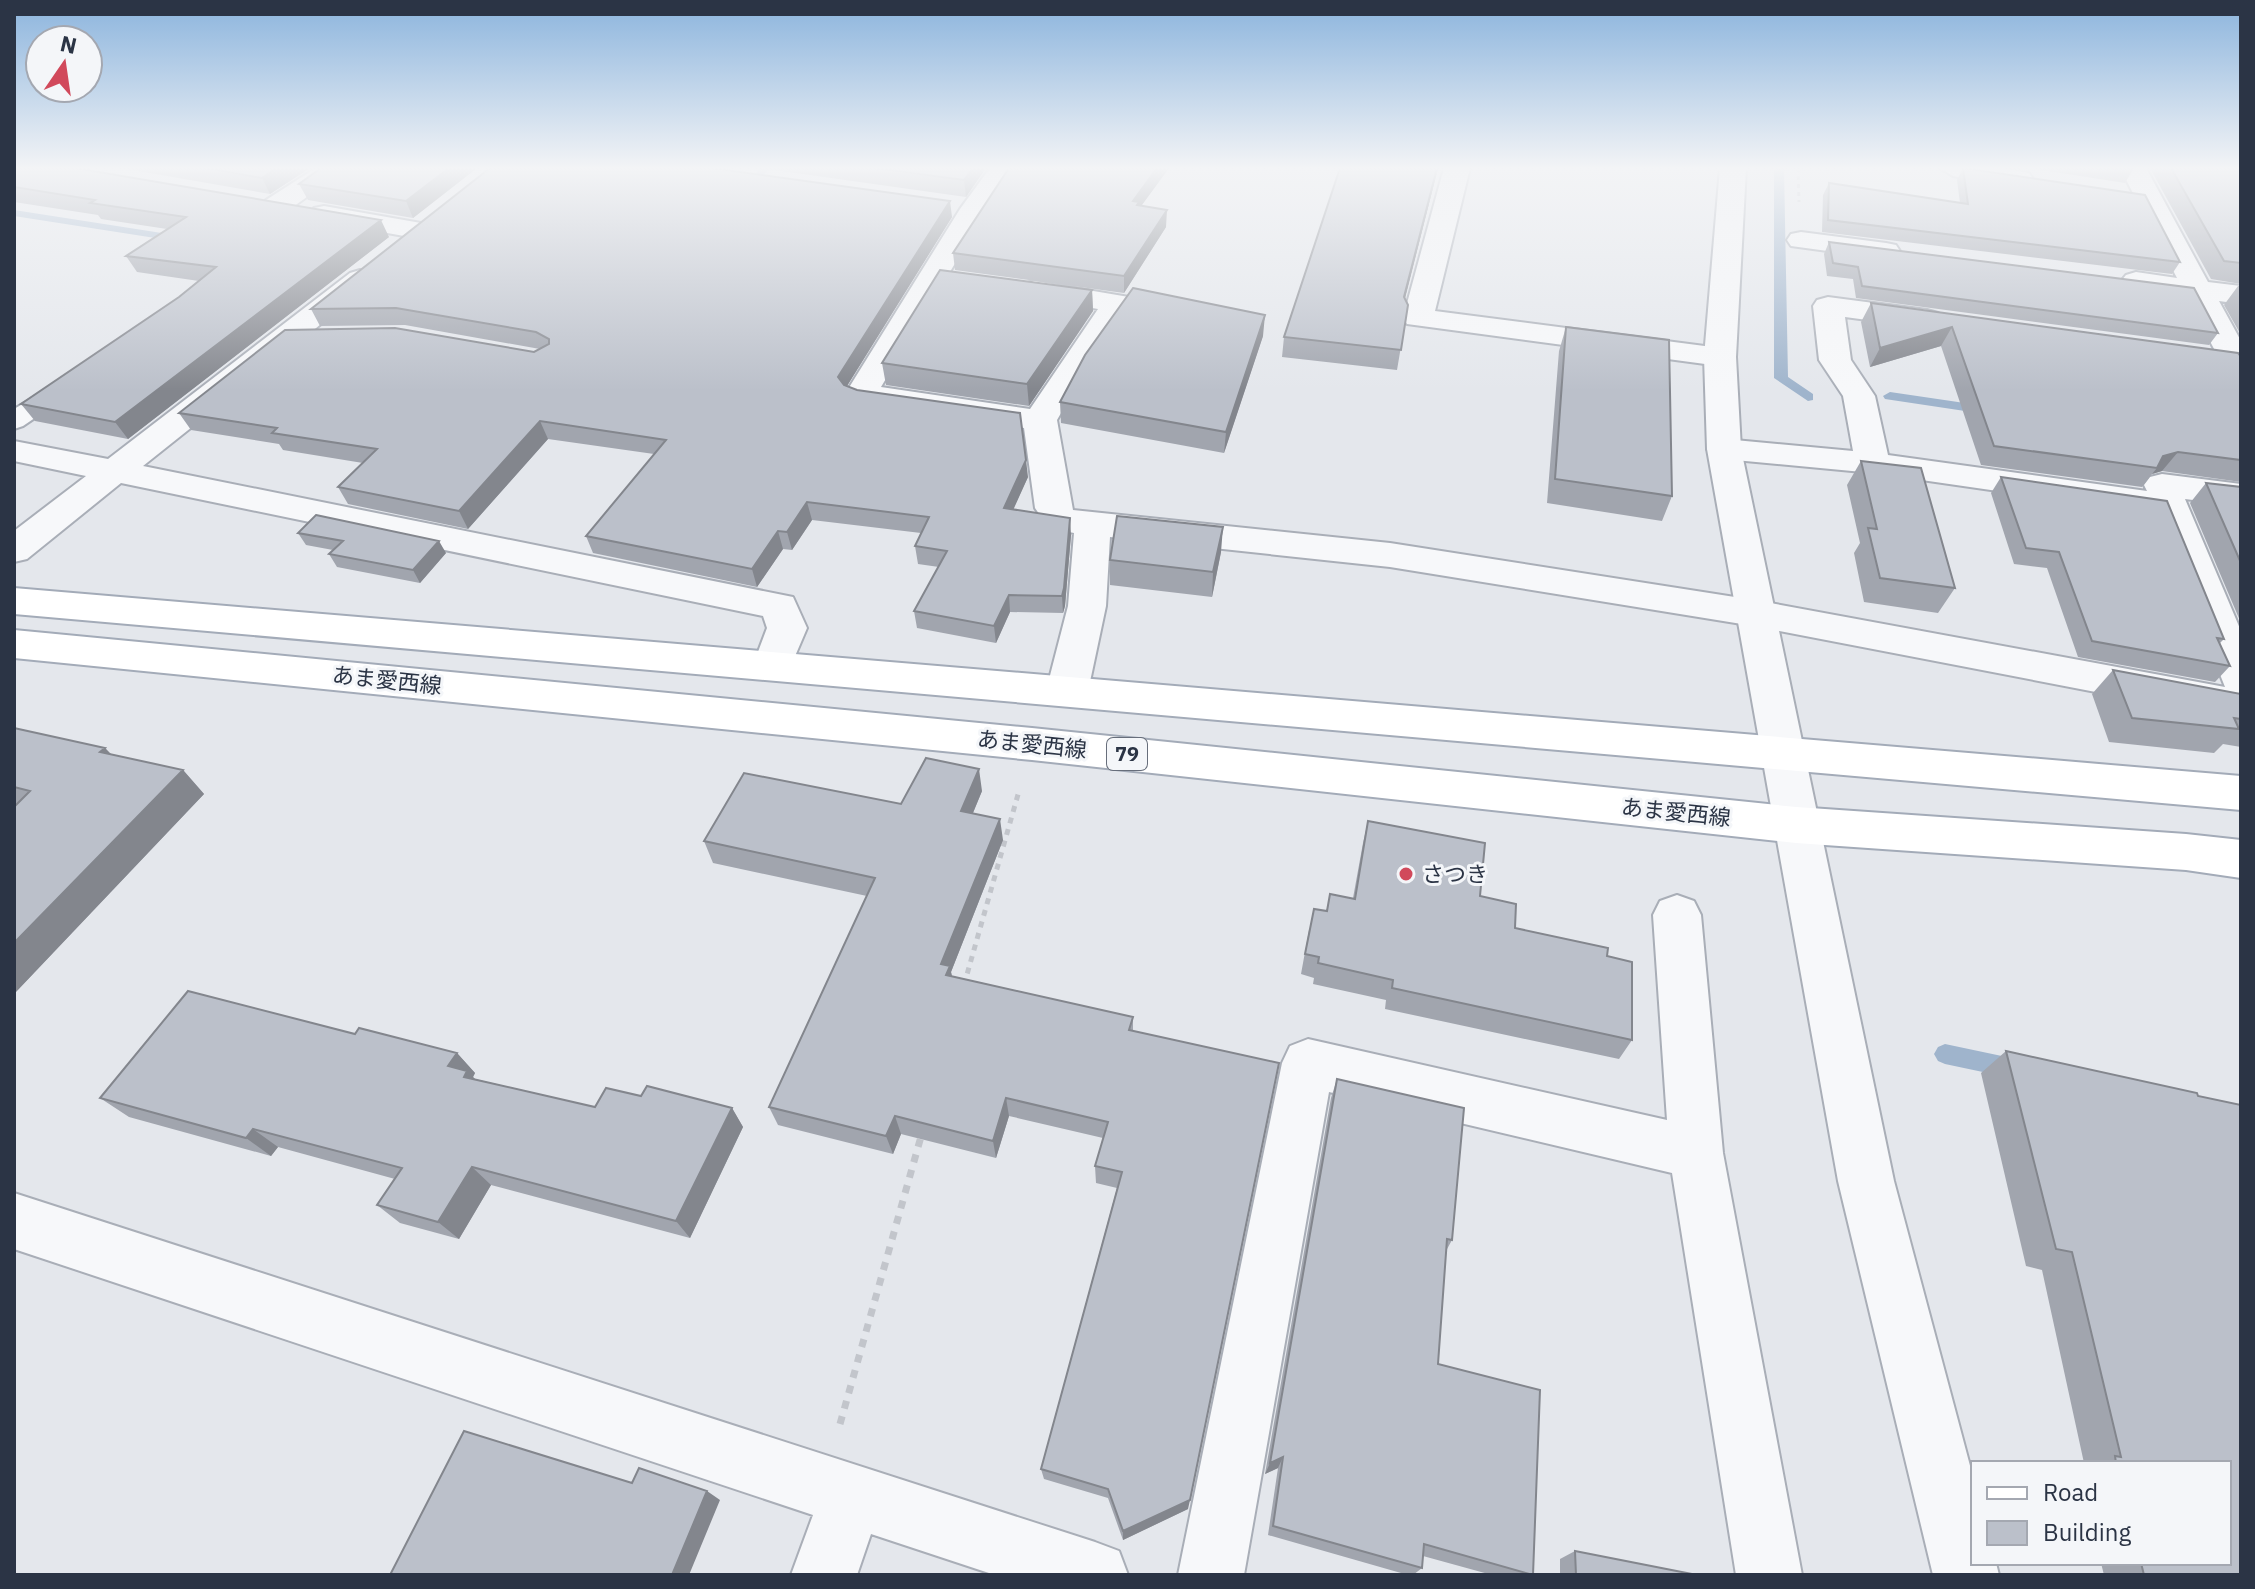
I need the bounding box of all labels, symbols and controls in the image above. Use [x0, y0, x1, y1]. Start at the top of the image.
north arrow [24, 24, 104, 104]
text: N [58, 28, 80, 60]
street label: あま愛西線 [331, 659, 443, 700]
street label: あま愛西線 [976, 723, 1088, 764]
road number: 79 [1107, 738, 1147, 770]
street label: あま愛西線 [1620, 791, 1732, 832]
place label: さつき [1422, 859, 1488, 888]
marker: さつき [1397, 865, 1415, 883]
legend [1971, 1461, 2231, 1565]
text: Road [2043, 1476, 2098, 1508]
text: Building [2043, 1516, 2131, 1548]

